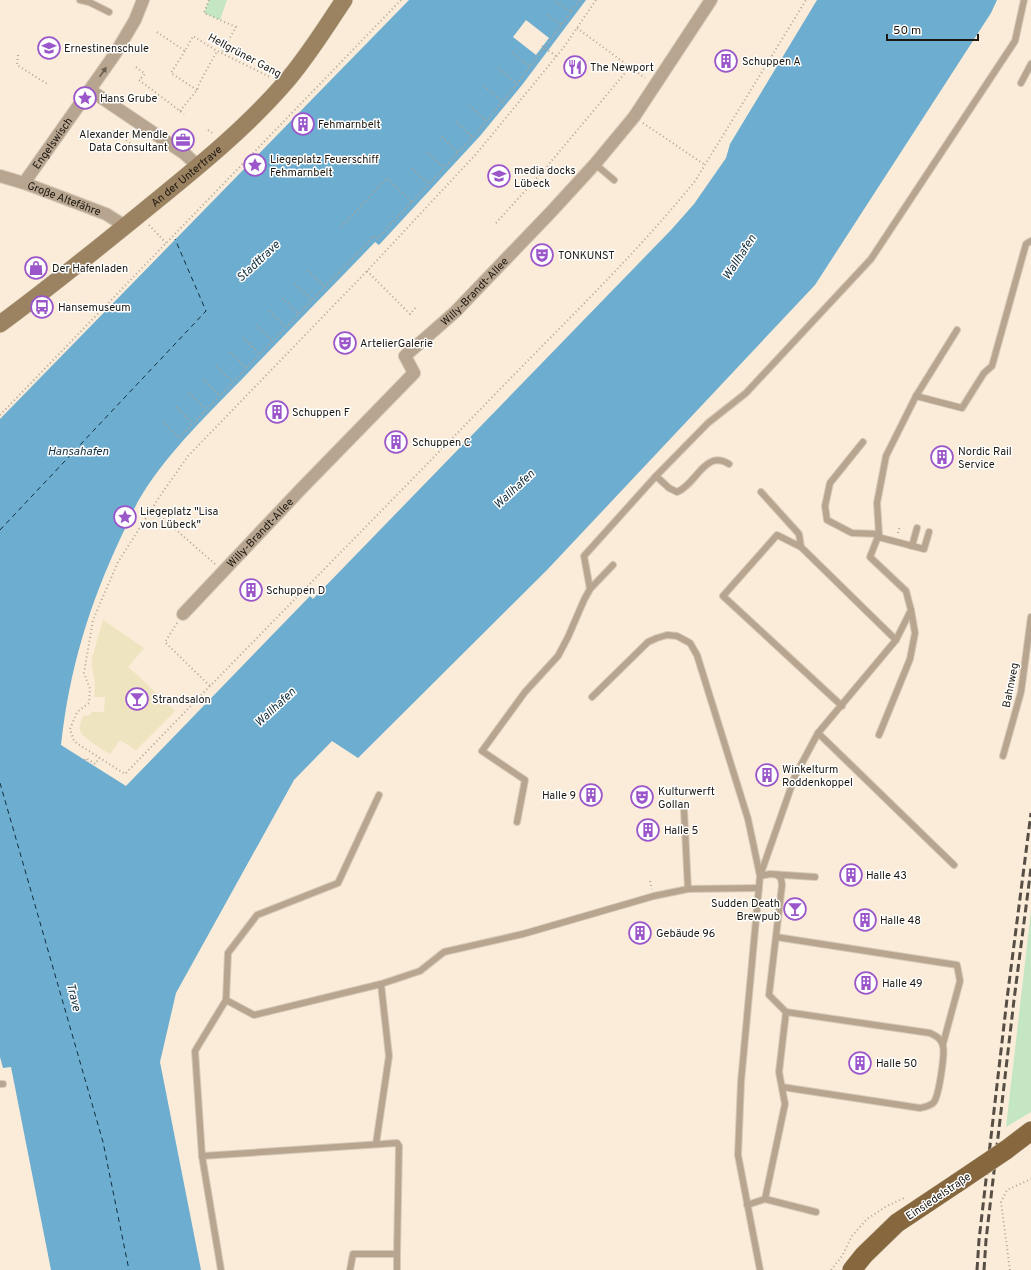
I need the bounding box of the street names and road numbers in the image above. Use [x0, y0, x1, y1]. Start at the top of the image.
street label: Hellgrüner Gang [205, 31, 284, 81]
street label: Engelswisch [30, 115, 76, 172]
street label: An der Untertrave [148, 143, 225, 210]
street label: Große Altefähre [25, 179, 103, 219]
street label: Willy-Brandt-Allee [438, 255, 512, 329]
street label: Willy-Brandt-Allee [224, 495, 297, 571]
street label: Bahnweg [1000, 661, 1022, 709]
street label: Einsiedelstraße [903, 1170, 974, 1224]

